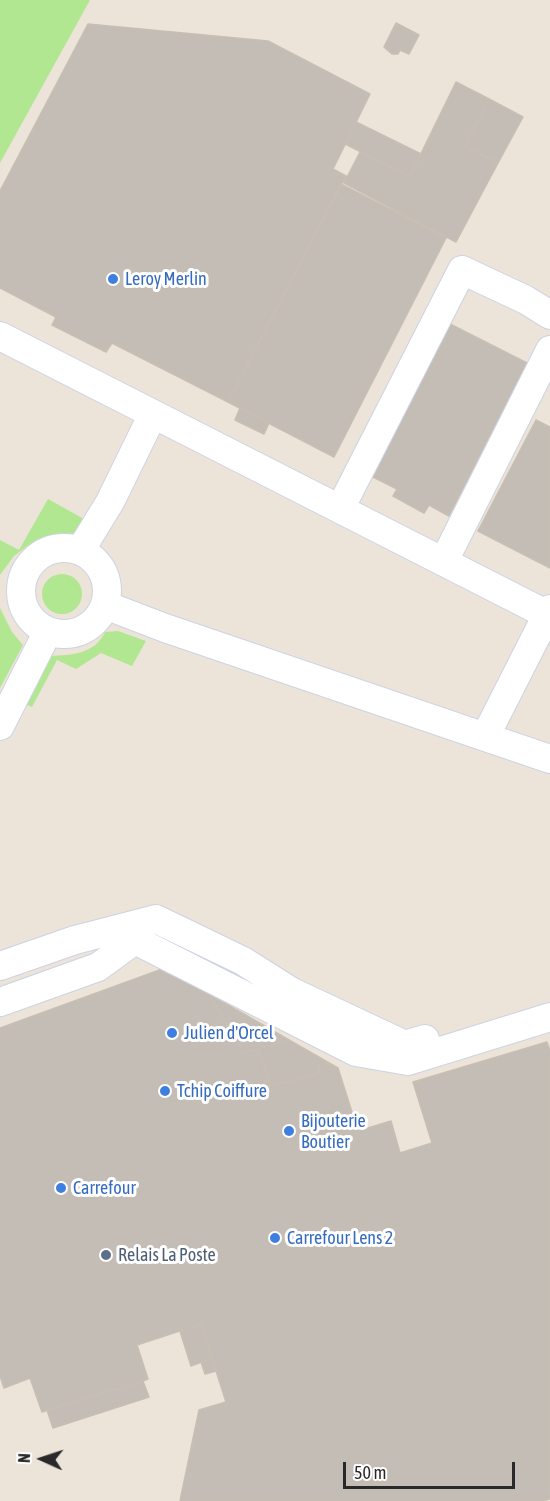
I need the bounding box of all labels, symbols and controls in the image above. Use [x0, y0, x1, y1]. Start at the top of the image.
place label: Leroy Merlin [125, 268, 207, 290]
marker: Leroy Merlin [106, 272, 120, 286]
place label: Julien d'Orcel [184, 1022, 274, 1044]
marker: Julien d'Orcel [165, 1026, 179, 1040]
place label: Tchip Coiffure [177, 1080, 267, 1102]
marker: Tchip Coiffure [158, 1084, 172, 1098]
place label: Bijouterie Boutier [301, 1110, 366, 1152]
marker: Bijouterie Boutier [282, 1124, 296, 1138]
place label: Carrefour [73, 1177, 136, 1199]
marker: Carrefour [54, 1181, 68, 1195]
place label: Carrefour Lens 2 [287, 1227, 393, 1249]
marker: Carrefour Lens 2 [268, 1231, 282, 1245]
place label: Relais La Poste [118, 1244, 216, 1266]
marker: Relais La Poste [99, 1248, 113, 1262]
north arrow [12, 1429, 72, 1489]
scale bar [346, 1450, 518, 1488]
text: N [15, 1453, 33, 1463]
text: 50 m [354, 1462, 386, 1483]

